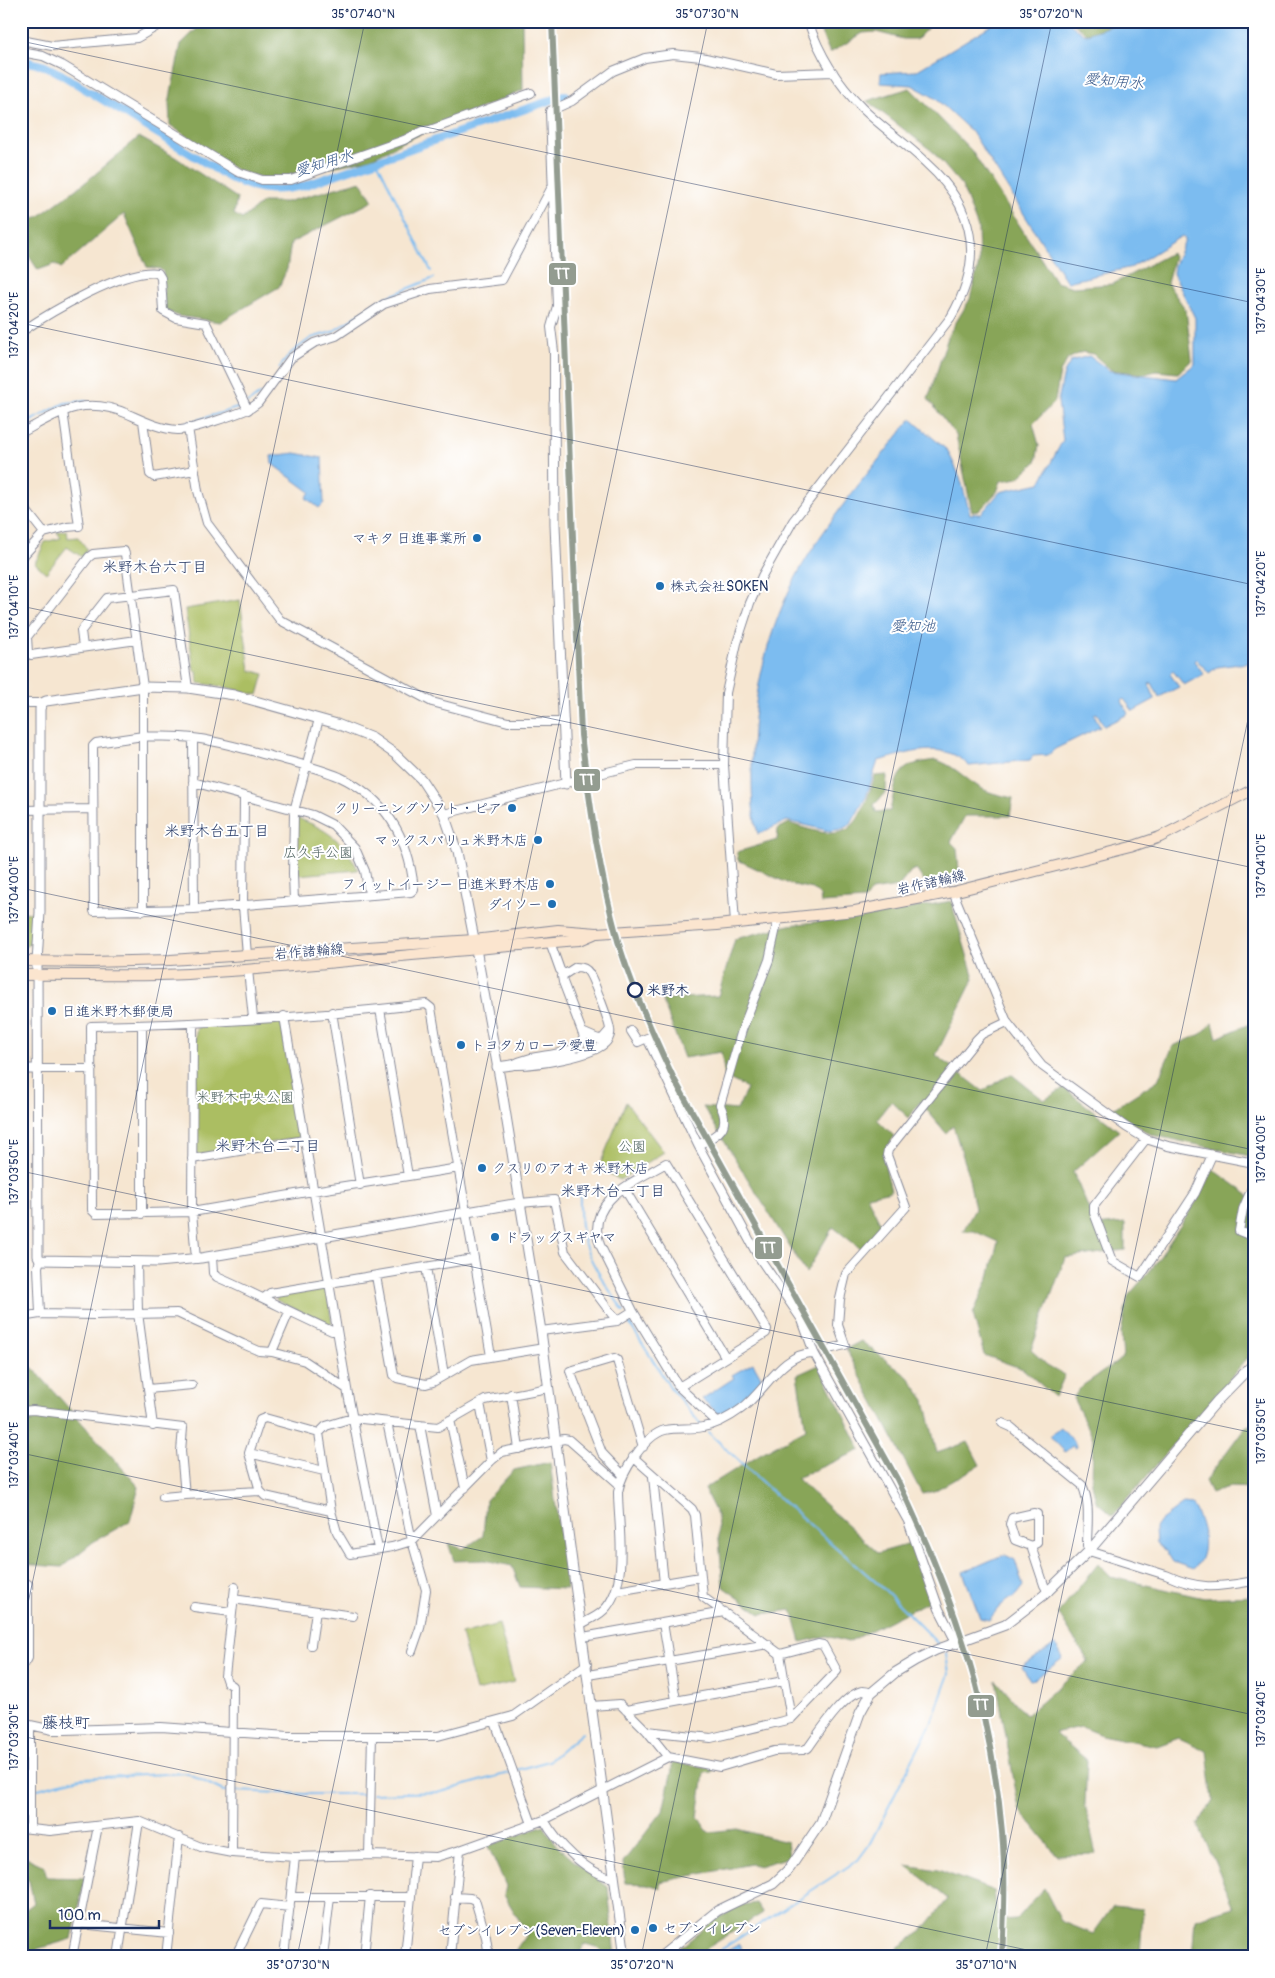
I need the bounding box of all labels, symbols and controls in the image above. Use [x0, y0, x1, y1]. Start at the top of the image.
text: 35°07'40"N [331, 7, 395, 22]
text: 35°07'30"N [675, 7, 739, 22]
text: 35°07'20"N [1019, 7, 1083, 22]
water label: 愛知用水 [1083, 69, 1145, 94]
water label: 愛知用水 [293, 146, 356, 181]
line badge: TT [548, 262, 577, 286]
text: TT [553, 266, 570, 283]
text: 137°04'30"E [1254, 268, 1269, 334]
text: 137°04'20"E [7, 292, 22, 358]
place label: マキタ 日進事業所 [352, 530, 467, 547]
marker: マキタ 日進事業所 [471, 532, 483, 544]
text: 137°04'20"E [1254, 551, 1269, 617]
district label: 米野木台六丁目 [102, 558, 208, 577]
text: 137°04'10"E [7, 575, 22, 639]
place label: 株式会社SOKEN [670, 578, 769, 595]
marker: 株式会社SOKEN [654, 580, 666, 592]
water label: 愛知池 [890, 617, 936, 636]
line badge: TT [573, 768, 601, 792]
text: TT [578, 772, 595, 789]
place label: クリーニングソフト・ピア [334, 800, 502, 817]
marker: クリーニングソフト・ピア [506, 802, 518, 814]
district label: 米野木台五丁目 [164, 822, 270, 841]
place label: マックスバリュ米野木店 [374, 832, 528, 849]
marker: マックスバリュ米野木店 [532, 834, 544, 846]
text: 137°04'10"E [1254, 834, 1269, 898]
park label: 広久手公園 [283, 844, 353, 861]
text: 137°04'00"E [7, 856, 22, 924]
street label: 岩作諸輪線 [895, 866, 967, 899]
place label: フィットイージー 日進米野木店 [342, 876, 540, 893]
marker: フィットイージー 日進米野木店 [544, 878, 556, 890]
place label: ダイソー [487, 896, 542, 913]
marker: ダイソー [546, 898, 558, 910]
street label: 岩作諸輪線 [273, 940, 345, 963]
marker: 米野木 [627, 982, 643, 998]
place label: 米野木 [647, 982, 689, 999]
place label: 日進米野木郵便局 [62, 1003, 174, 1020]
marker: 日進米野木郵便局 [46, 1005, 58, 1017]
place label: トヨタカローラ愛豊 [471, 1037, 597, 1054]
marker: トヨタカローラ愛豊 [455, 1039, 467, 1051]
park label: 米野木中央公園 [196, 1089, 294, 1106]
text: 137°04'00"E [1254, 1115, 1269, 1183]
district label: 米野木台二丁目 [215, 1137, 321, 1156]
park label: 公園 [618, 1138, 646, 1155]
text: 137°03'50"E [7, 1139, 22, 1205]
place label: クスリのアオキ 米野木店 [492, 1160, 649, 1177]
marker: クスリのアオキ 米野木店 [476, 1162, 488, 1174]
district label: 米野木台一丁目 [560, 1182, 666, 1201]
place label: ドラッグスギヤマ [505, 1229, 616, 1246]
marker: ドラッグスギヤマ [489, 1231, 501, 1243]
line badge: TT [754, 1236, 783, 1260]
text: TT [759, 1240, 776, 1257]
text: 137°03'50"E [1254, 1398, 1269, 1464]
text: 137°03'40"E [7, 1422, 22, 1488]
text: 137°03'40"E [1254, 1681, 1269, 1747]
line badge: TT [967, 1694, 995, 1718]
text: TT [972, 1697, 989, 1714]
text: 137°03'30"E [7, 1704, 22, 1770]
district label: 藤枝町 [42, 1713, 90, 1733]
scale bar [50, 1898, 159, 1930]
text: 100 m [58, 1906, 101, 1925]
place label: セブンイレブン [663, 1920, 761, 1937]
place label: セブンイレブン(Seven-Eleven) [437, 1922, 625, 1939]
marker: セブンイレブン [647, 1922, 659, 1934]
marker: セブンイレブン(Seven-Eleven) [629, 1924, 641, 1936]
text: 35°07'30"N [266, 1958, 330, 1973]
text: 35°07'20"N [610, 1958, 674, 1973]
text: 35°07'10"N [955, 1958, 1017, 1973]

